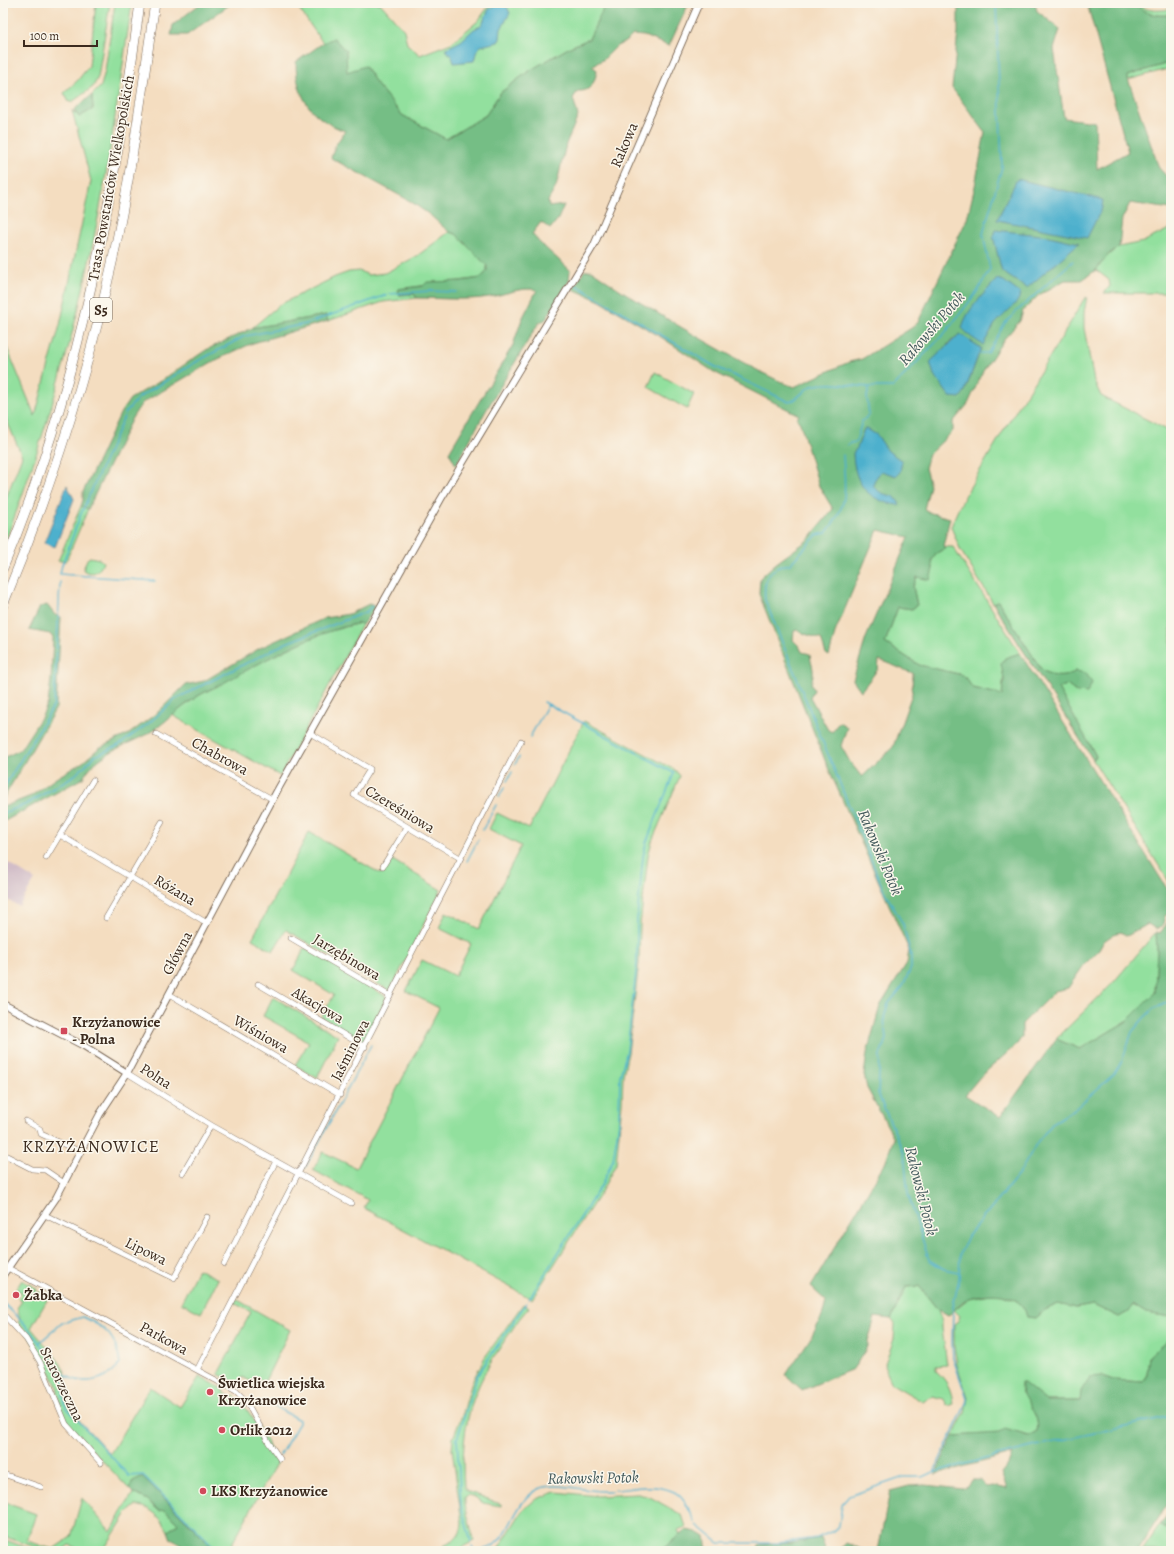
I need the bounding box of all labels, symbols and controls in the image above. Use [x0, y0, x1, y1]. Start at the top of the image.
scale bar [24, 22, 97, 48]
text: 100 m [30, 28, 59, 44]
street label: Trasa Powstańców Wielkopolskich [83, 73, 139, 283]
street label: Rakowa [605, 119, 643, 171]
water label: Rakowski Potok [893, 287, 970, 370]
road number: S5 [90, 298, 112, 322]
street label: Chabrowa [188, 732, 252, 780]
street label: Czereśniowa [361, 780, 439, 838]
water label: Rakowski Potok [852, 806, 908, 899]
street label: Różana [150, 870, 200, 910]
street label: Główna [157, 928, 197, 978]
street label: Jarzębinowa [310, 929, 384, 985]
street label: Akacjowa [287, 982, 348, 1028]
street label: Wiśniowa [229, 1010, 292, 1058]
place label: Krzyżanowice - Polna [72, 1012, 161, 1049]
street label: Jaśminowa [326, 1016, 374, 1084]
marker: Krzyżanowice - Polna [59, 1026, 69, 1036]
street label: Polna [136, 1058, 176, 1094]
district label: KRZYŻANOWICE [22, 1135, 160, 1158]
water label: Rakowski Potok [899, 1144, 943, 1238]
street label: Lipowa [122, 1232, 170, 1270]
place label: Żabka [24, 1285, 63, 1305]
marker: Żabka [11, 1290, 21, 1300]
street label: Parkowa [136, 1317, 192, 1359]
street label: Starorzeczna [35, 1343, 89, 1425]
place label: Świetlica wiejska Krzyżanowice [218, 1373, 326, 1410]
marker: Świetlica wiejska Krzyżanowice [205, 1387, 215, 1397]
place label: Orlik 2012 [230, 1420, 293, 1440]
marker: Orlik 2012 [217, 1425, 227, 1435]
water label: Rakowski Potok [547, 1466, 639, 1490]
place label: LKS Krzyżanowice [211, 1481, 328, 1501]
marker: LKS Krzyżanowice [198, 1486, 208, 1496]

